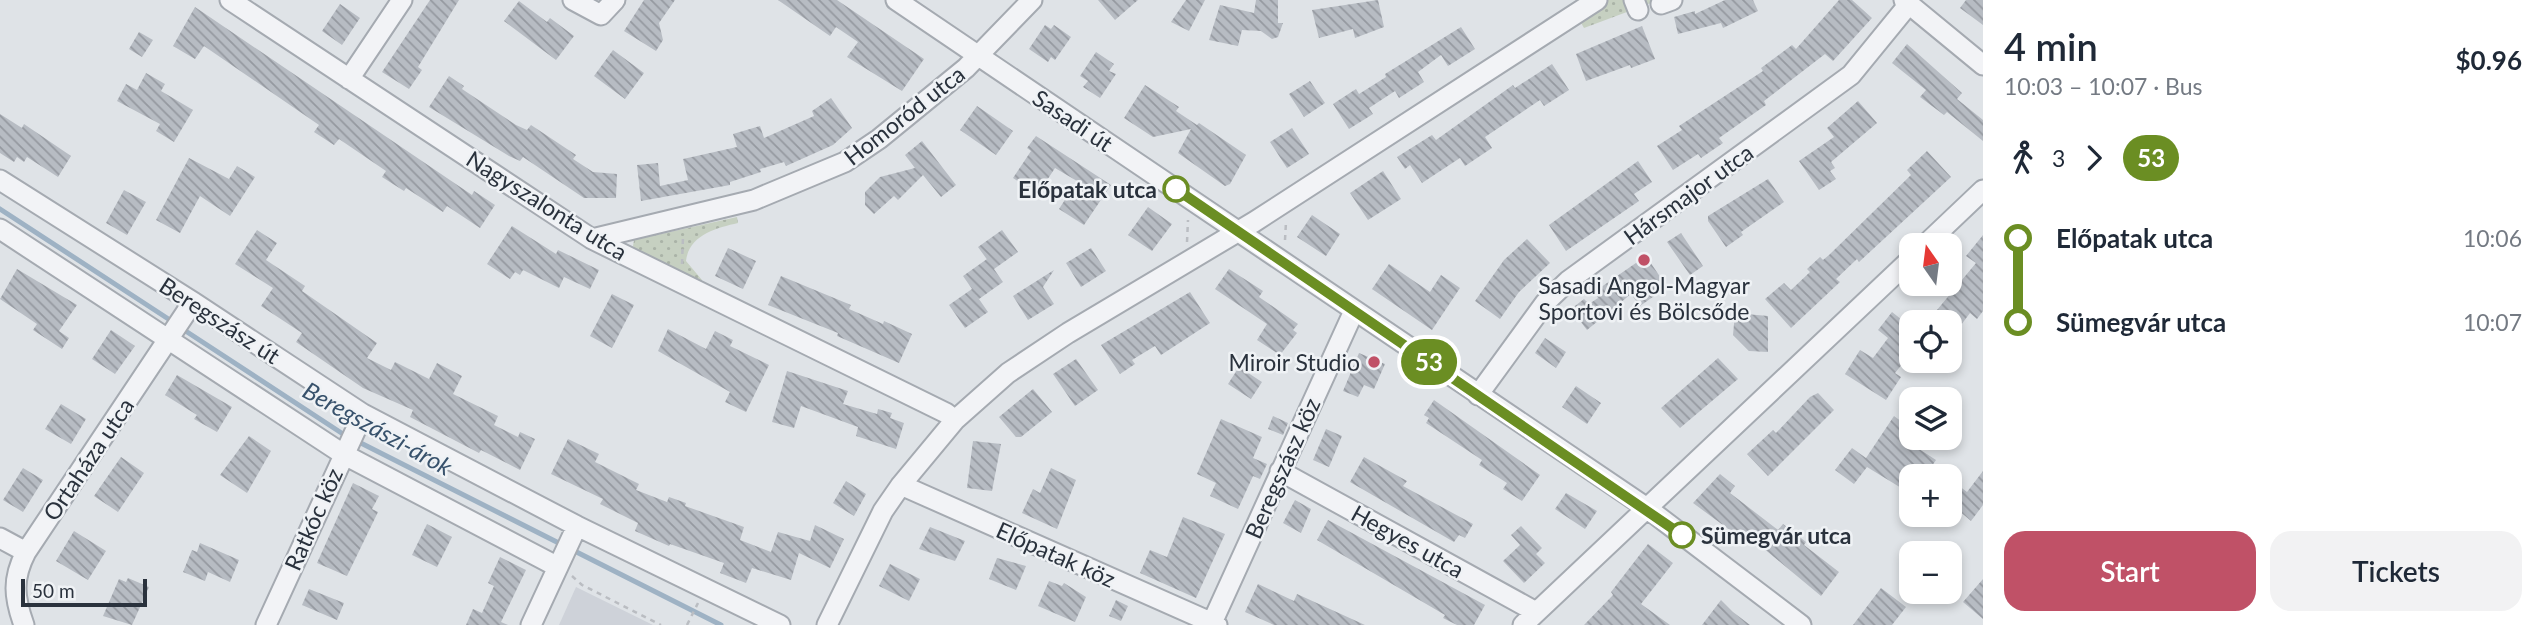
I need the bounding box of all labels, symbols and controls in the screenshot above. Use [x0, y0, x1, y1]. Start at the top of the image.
text: 4 min [2004, 23, 2098, 69]
text: $0.96 [2456, 44, 2522, 76]
street label: Homoród utca [838, 59, 970, 171]
text: 10:03 – 10:07 · Bus [2004, 72, 2203, 100]
street label: Sasadi út [1028, 83, 1119, 157]
street label: Hársmajor utca [1618, 138, 1758, 250]
icon: walk [2004, 139, 2042, 177]
icon: forward [2075, 139, 2113, 177]
text: 53 [2137, 143, 2165, 172]
street label: Nagyszalonta utca [461, 144, 633, 266]
text: 3 [2052, 144, 2065, 172]
place label: Előpatak utca [1018, 175, 1157, 203]
marker: Előpatak utca [1163, 176, 1189, 202]
text: Előpatak utca [2056, 222, 2213, 254]
text: 10:06 [2463, 224, 2522, 252]
north arrow [1899, 233, 1962, 296]
map controls [1899, 233, 1962, 604]
marker: Sasadi Angol-Magyar Sportovi és Bölcsőde [1636, 252, 1652, 268]
street label: Beregszász út [155, 271, 286, 370]
place label: Sasadi Angol-Magyar Sportovi és Bölcsőde [1538, 271, 1750, 325]
text: Sümegvár utca [2056, 306, 2226, 338]
text: 10:07 [2463, 308, 2522, 336]
button: locate [1899, 310, 1962, 373]
line badge: 53 [1398, 339, 1460, 385]
text: 53 [1415, 347, 1443, 376]
place label: Miroir Studio [1229, 348, 1360, 376]
marker: Miroir Studio [1366, 354, 1382, 370]
water label: Beregszászi-árok [298, 375, 458, 481]
button: layers [1899, 387, 1962, 450]
street label: Ortaháza utca [37, 392, 139, 526]
street label: Beregszász köz [1238, 393, 1326, 543]
street label: Ratkóc köz [278, 464, 348, 574]
button: + [1899, 464, 1962, 527]
street label: Hegyes utca [1347, 499, 1469, 583]
street label: Előpatak köz [992, 515, 1120, 593]
place label: Sümegvár utca [1701, 521, 1851, 549]
marker: Sümegvár utca [1669, 522, 1695, 548]
button: Start [2004, 531, 2256, 611]
button: Tickets [2270, 531, 2522, 611]
button: − [1899, 541, 1962, 604]
scale bar [21, 576, 147, 608]
text: 50 m [32, 579, 75, 602]

